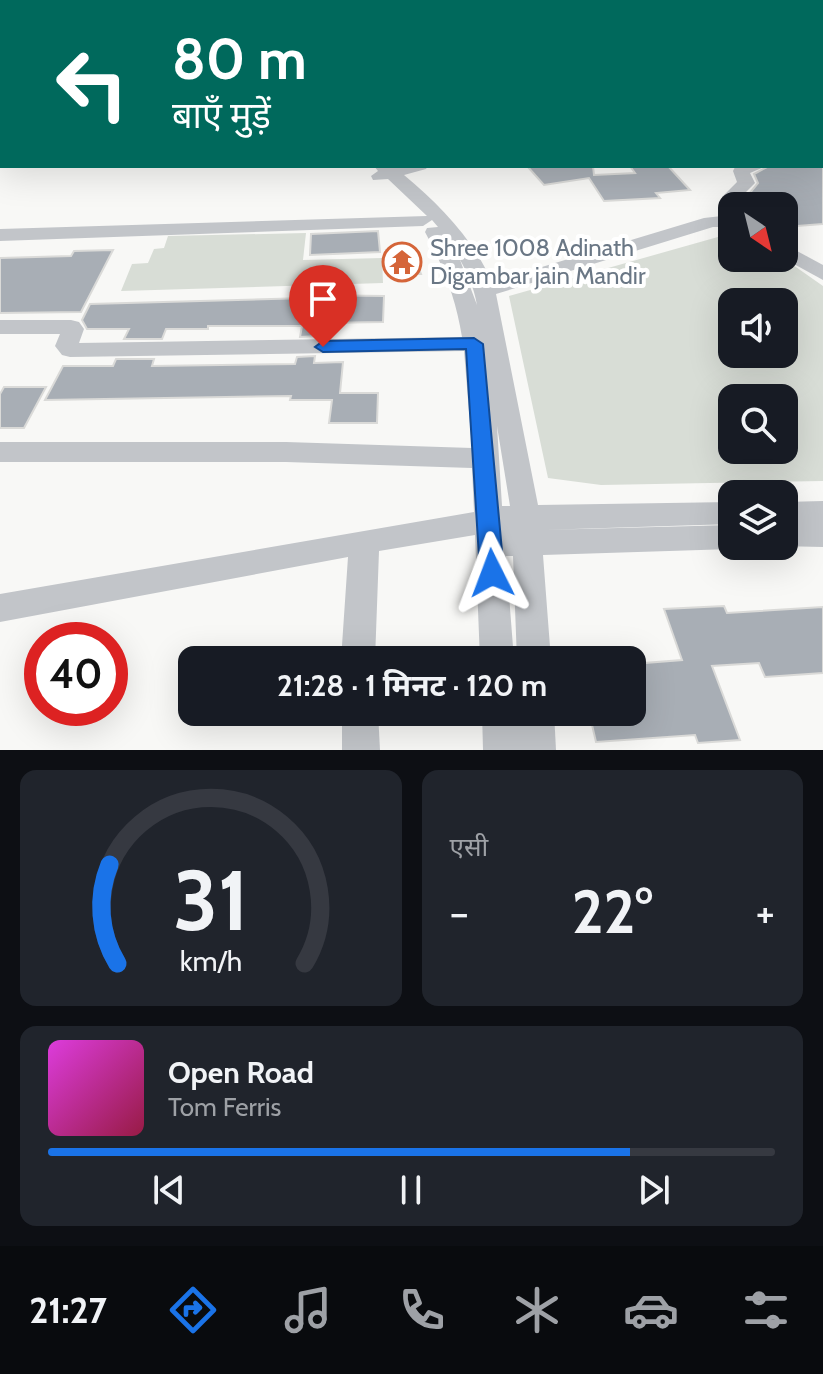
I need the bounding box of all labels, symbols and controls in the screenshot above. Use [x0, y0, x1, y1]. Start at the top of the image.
text: 80 m [172, 25, 307, 93]
icon: left [40, 32, 144, 136]
text: बाएँ मुड़ें [172, 93, 271, 137]
north arrow [718, 192, 798, 272]
map controls [718, 192, 798, 560]
place label: Shree 1008 Adinath Digambar jain Mandir [430, 233, 646, 290]
temple icon: Shree 1008 Adinath Digambar jain Mandir [381, 241, 423, 283]
pin [289, 265, 357, 347]
icon: arrive [301, 277, 345, 321]
button: sound [718, 288, 798, 368]
button: search [718, 384, 798, 464]
button: layers [718, 480, 798, 560]
position arrow [450, 531, 534, 615]
speed limit sign: 40 [24, 622, 128, 726]
text: 21:28 · 1 मिनट · 120 m [277, 667, 547, 704]
text: एसी [450, 831, 488, 863]
text: 31 [173, 850, 249, 951]
text: 22° [572, 875, 653, 948]
text: − [450, 886, 469, 939]
text: + [756, 886, 775, 939]
text: km/h [179, 943, 242, 978]
text: Open Road [168, 1054, 314, 1091]
text: Tom Ferris [168, 1091, 281, 1123]
icon: previous [147, 1168, 191, 1212]
icon: pause [389, 1168, 433, 1212]
icon: next [632, 1168, 676, 1212]
icon: directions [165, 1282, 221, 1338]
icon: music [280, 1282, 336, 1338]
icon: phone [394, 1282, 450, 1338]
icon: climate [509, 1282, 565, 1338]
icon: car [623, 1282, 679, 1338]
icon: filters [738, 1282, 794, 1338]
text: 21:27 [29, 1288, 107, 1332]

